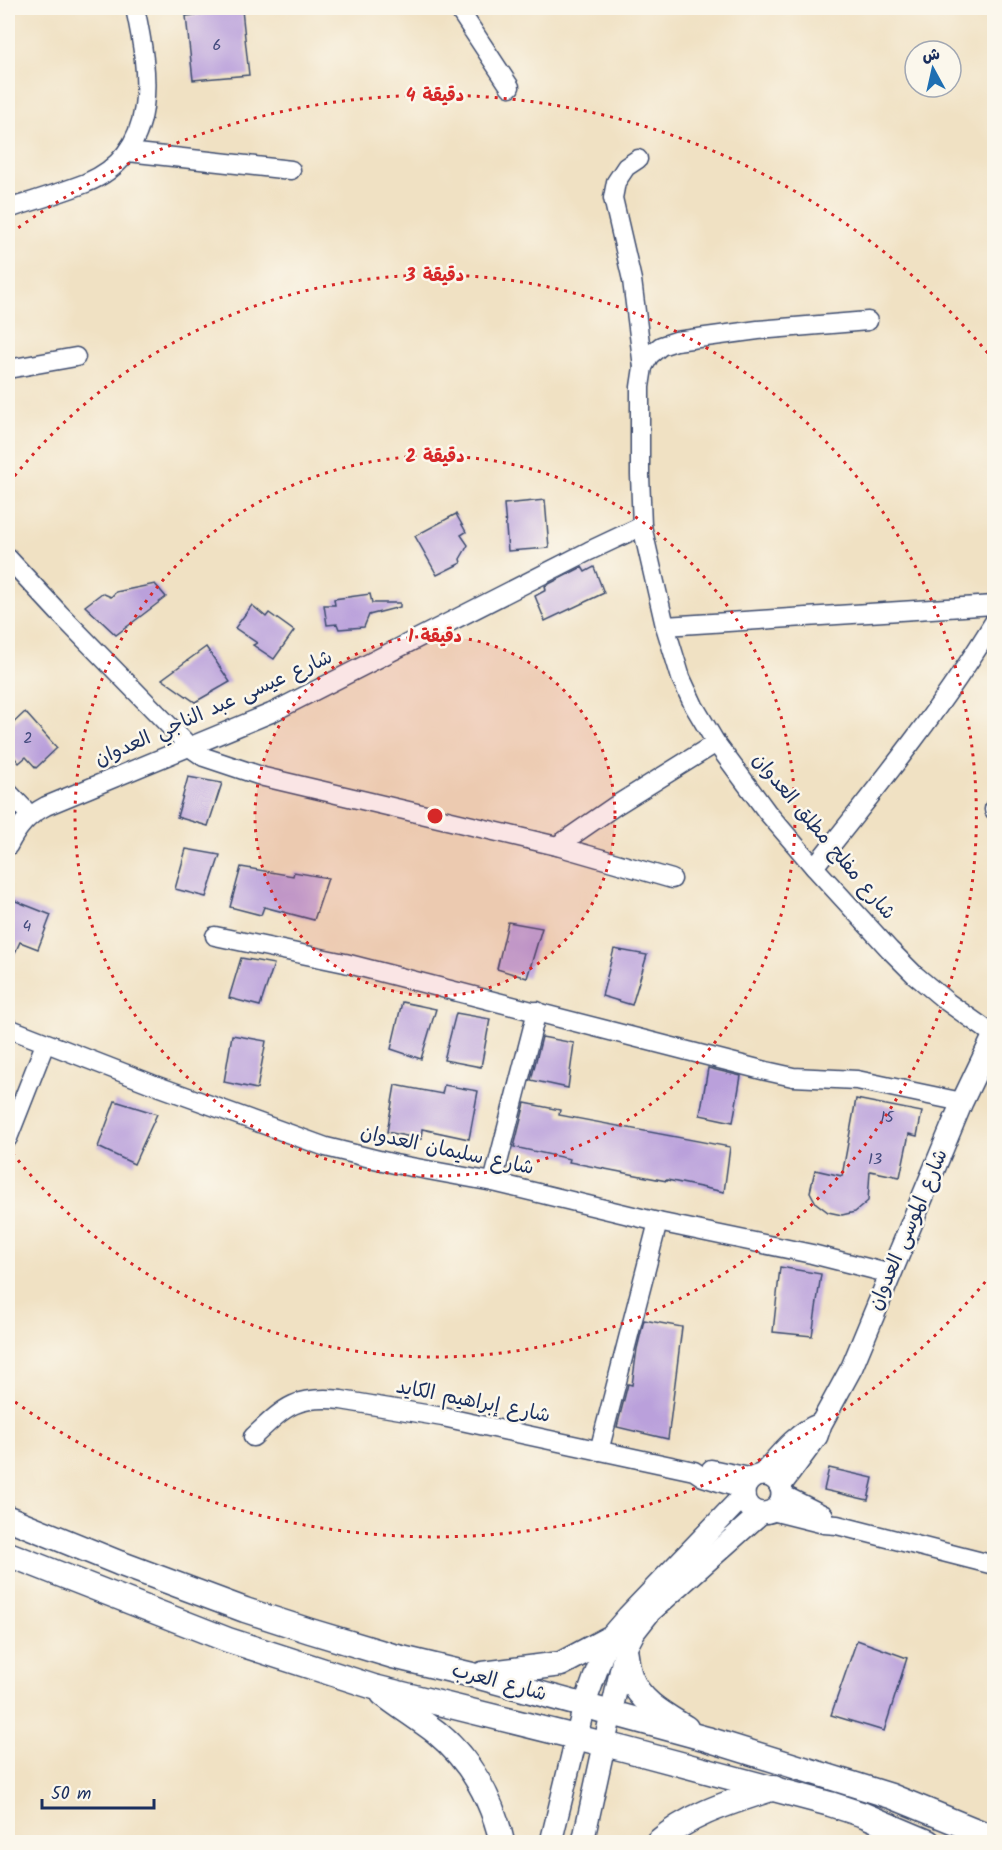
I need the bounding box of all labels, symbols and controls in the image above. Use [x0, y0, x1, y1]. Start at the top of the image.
house number: 6 [213, 33, 221, 58]
north arrow [903, 39, 963, 99]
text: ش [921, 42, 942, 69]
text: 4 دقيقة [406, 82, 464, 111]
text: 3 دقيقة [405, 262, 464, 291]
text: 2 دقيقة [406, 443, 464, 472]
text: 1 دقيقة [408, 623, 462, 652]
street label: شارع عيسى عبد الناجي العدوان [90, 642, 338, 776]
house number: 2 [23, 726, 33, 751]
street label: شارع مفلح مطلق العدوان [743, 746, 903, 928]
centre of rings [425, 806, 445, 826]
house number: 4 [23, 914, 32, 939]
house number: 15 [880, 1105, 895, 1130]
street label: شارع سليمان العدوان [357, 1117, 537, 1185]
street label: شارع الموسى العدوان [861, 1144, 957, 1316]
house number: 13 [868, 1147, 882, 1172]
street label: شارع إبراهيم الكايد [393, 1371, 553, 1433]
street label: شارع العرب [448, 1655, 550, 1711]
scale bar [42, 1772, 154, 1810]
text: 50 m [51, 1780, 91, 1809]

